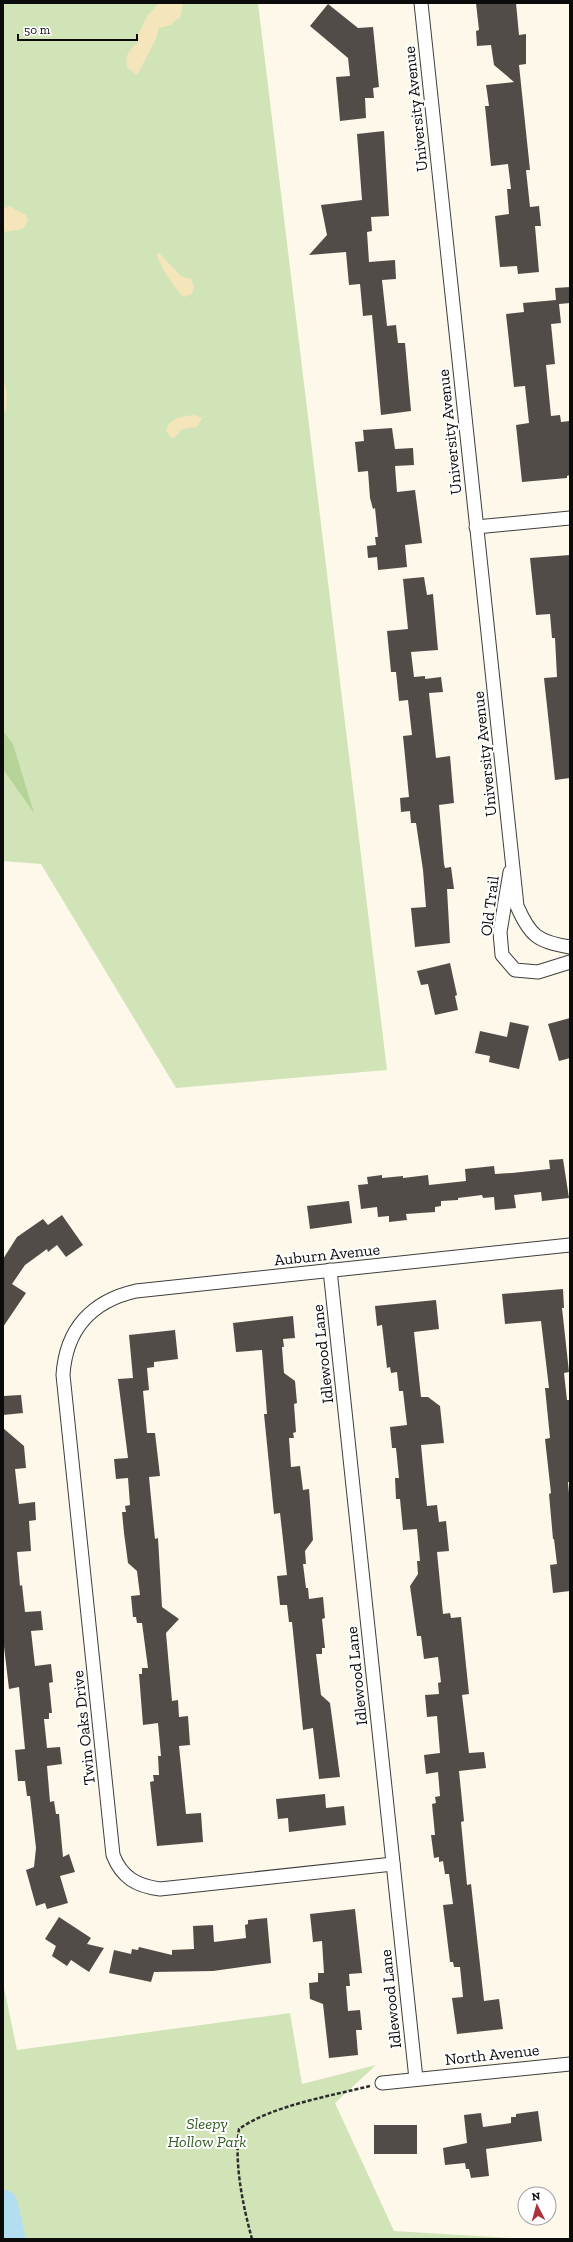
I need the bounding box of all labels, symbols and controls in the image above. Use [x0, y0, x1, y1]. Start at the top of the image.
scale bar [18, 16, 137, 42]
text: 50 m [24, 23, 51, 37]
street label: University Avenue [399, 45, 432, 172]
street label: University Avenue [433, 368, 466, 495]
street label: University Avenue [468, 690, 501, 817]
street label: Old Trail [476, 875, 503, 937]
street label: Auburn Avenue [273, 1239, 381, 1270]
street label: Idlewood Lane [308, 1304, 337, 1404]
street label: Idlewood Lane [342, 1626, 371, 1726]
street label: Twin Oaks Drive [68, 1670, 99, 1786]
street label: Idlewood Lane [376, 1949, 405, 2049]
street label: North Avenue [444, 2040, 540, 2069]
park label: Sleepy Hollow Park [168, 2114, 246, 2151]
north arrow [517, 2186, 557, 2226]
text: N [531, 2190, 541, 2203]

